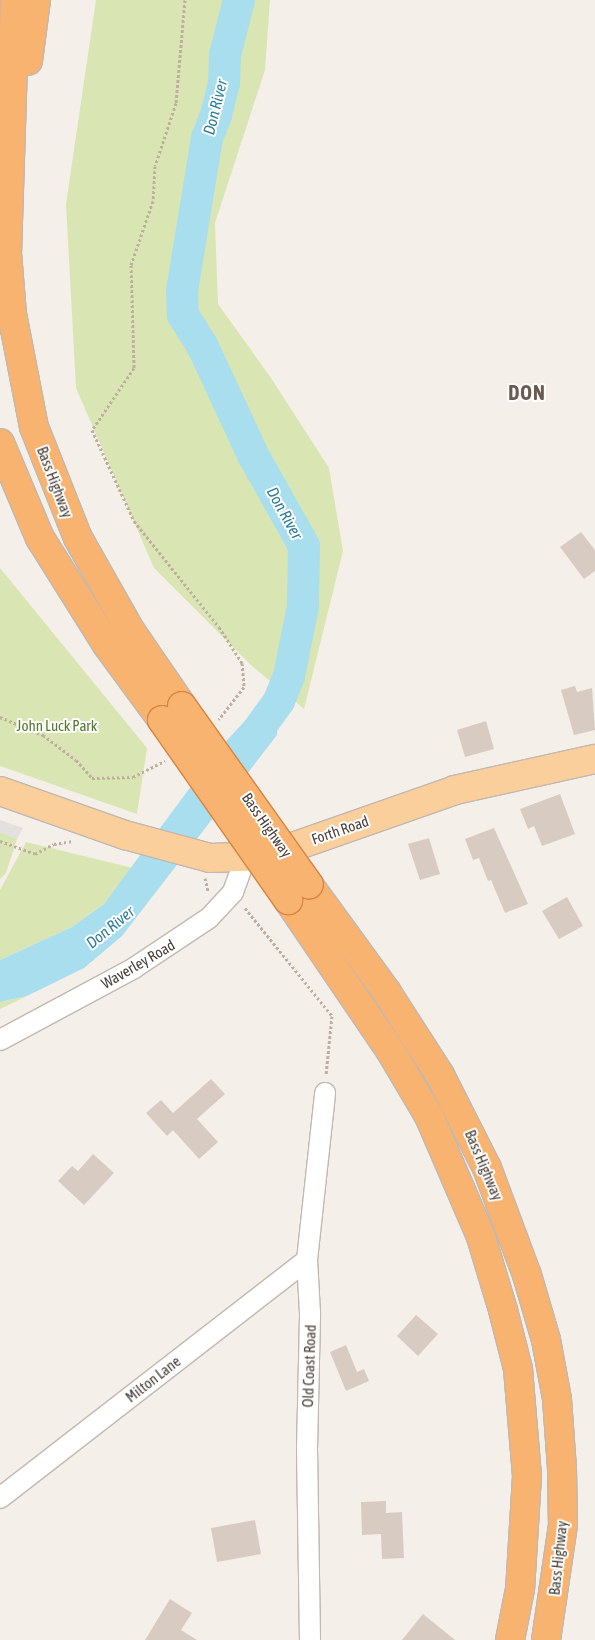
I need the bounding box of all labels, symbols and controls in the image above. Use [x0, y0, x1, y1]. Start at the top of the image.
water label: Don River [199, 77, 231, 137]
district label: DON [508, 380, 546, 404]
street label: Bass Highway [33, 444, 77, 520]
water label: Don River [263, 484, 307, 542]
park label: John Luck Park [17, 717, 97, 735]
street label: Bass Highway [238, 789, 296, 861]
street label: Forth Road [309, 812, 371, 848]
water label: Don River [82, 902, 138, 952]
street label: Waverley Road [98, 936, 178, 992]
street label: Bass Highway [461, 1127, 507, 1203]
street label: Old Coast Road [299, 1324, 319, 1408]
street label: Milton Lane [122, 1352, 184, 1406]
street label: Bass Highway [545, 1520, 571, 1596]

